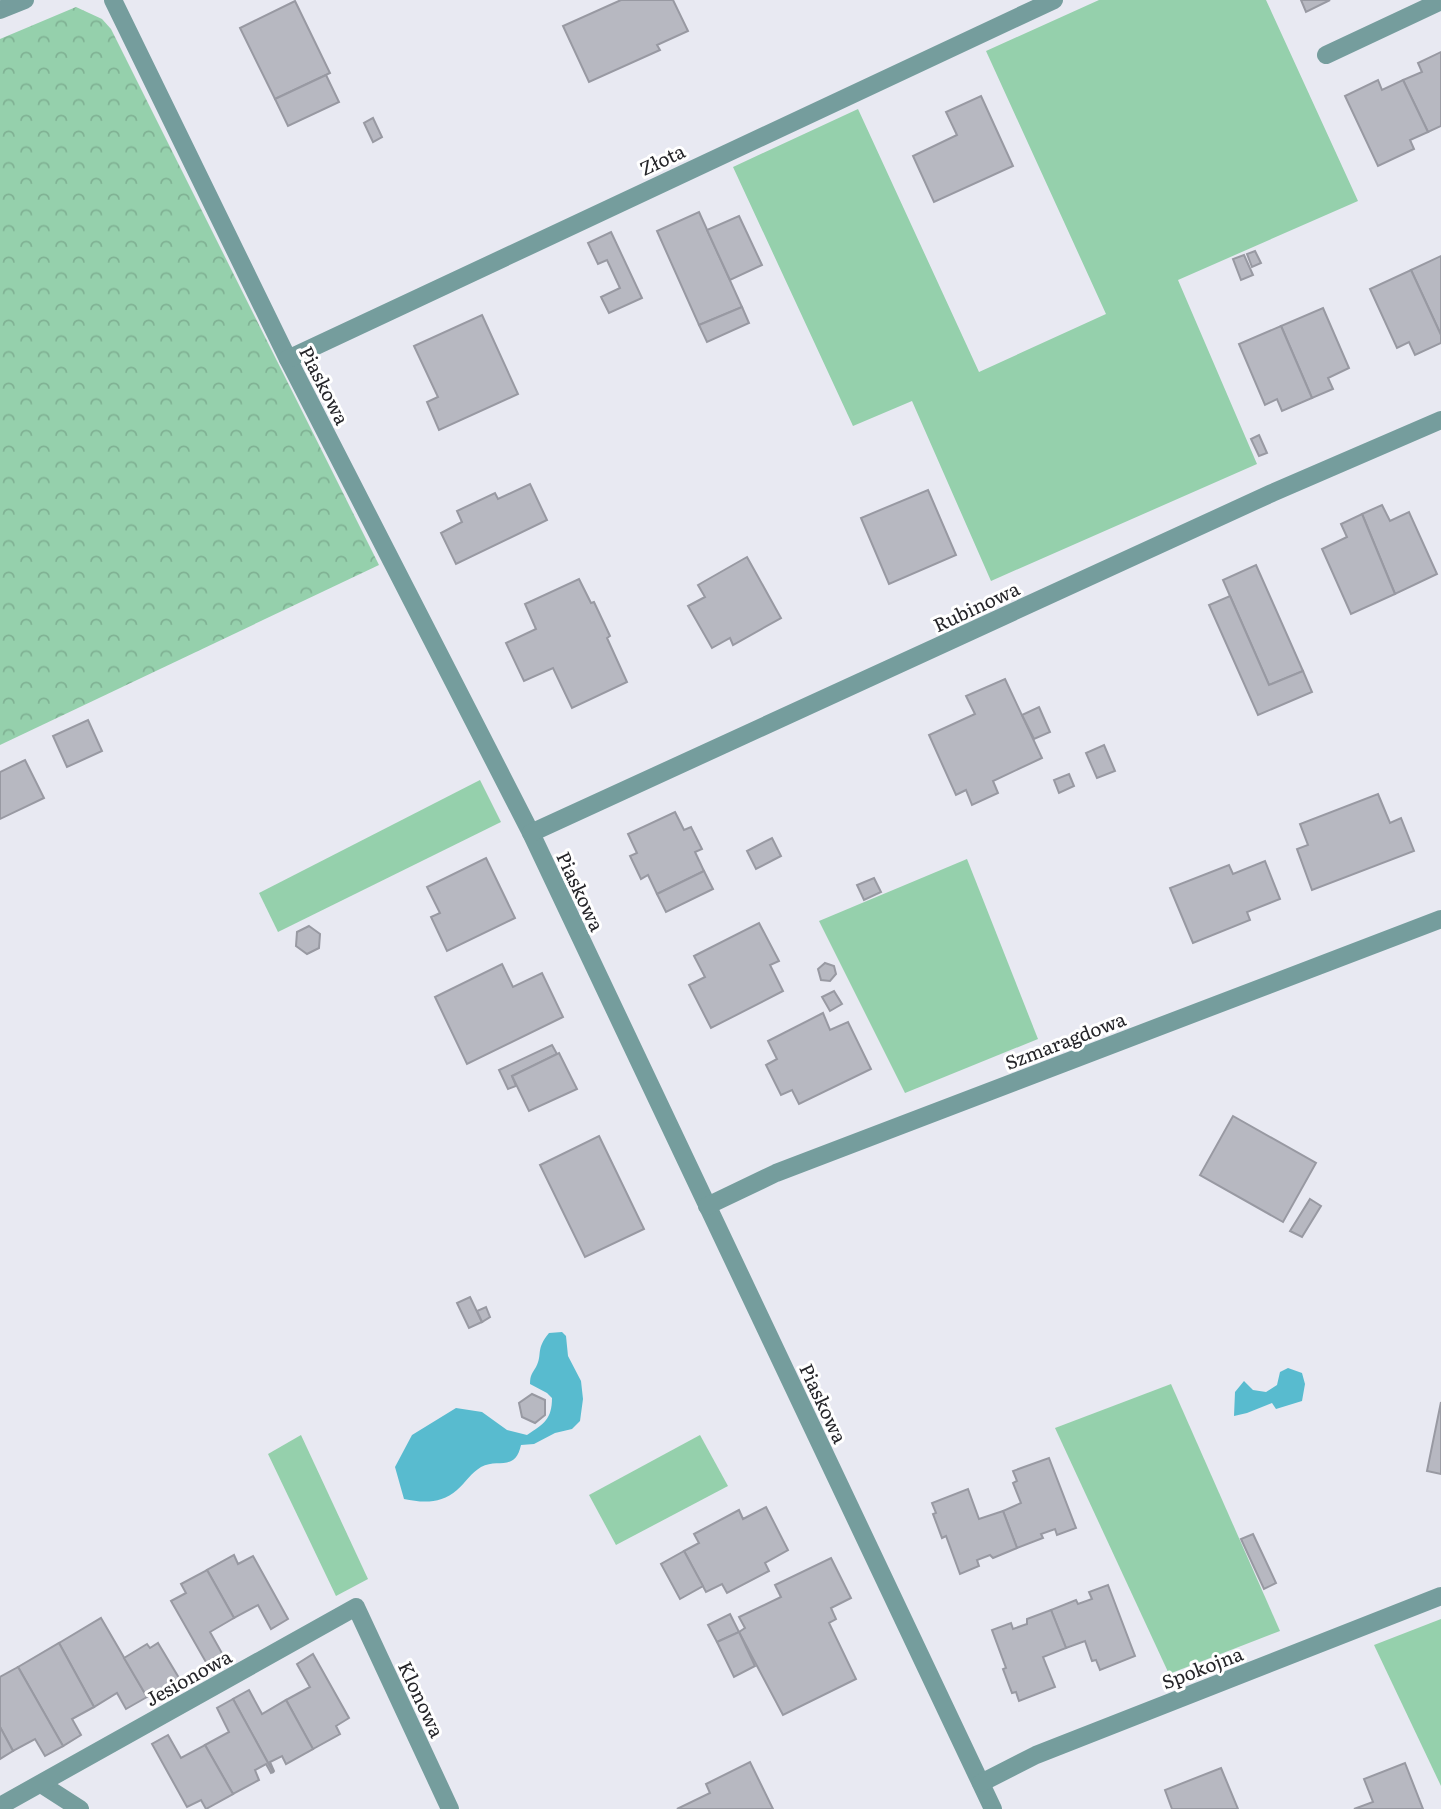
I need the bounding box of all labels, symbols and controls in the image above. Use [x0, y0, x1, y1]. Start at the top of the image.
street label: Złota [635, 136, 690, 182]
street label: Piaskowa [293, 341, 357, 430]
street label: Rubinowa [928, 573, 1024, 638]
street label: Piaskowa [550, 847, 612, 936]
street label: Szmaragdowa [1001, 1004, 1130, 1076]
street label: Piaskowa [793, 1359, 855, 1448]
street label: Spokojna [1157, 1638, 1247, 1695]
street label: Jesionowa [140, 1641, 237, 1712]
street label: Klonowa [392, 1656, 452, 1742]

